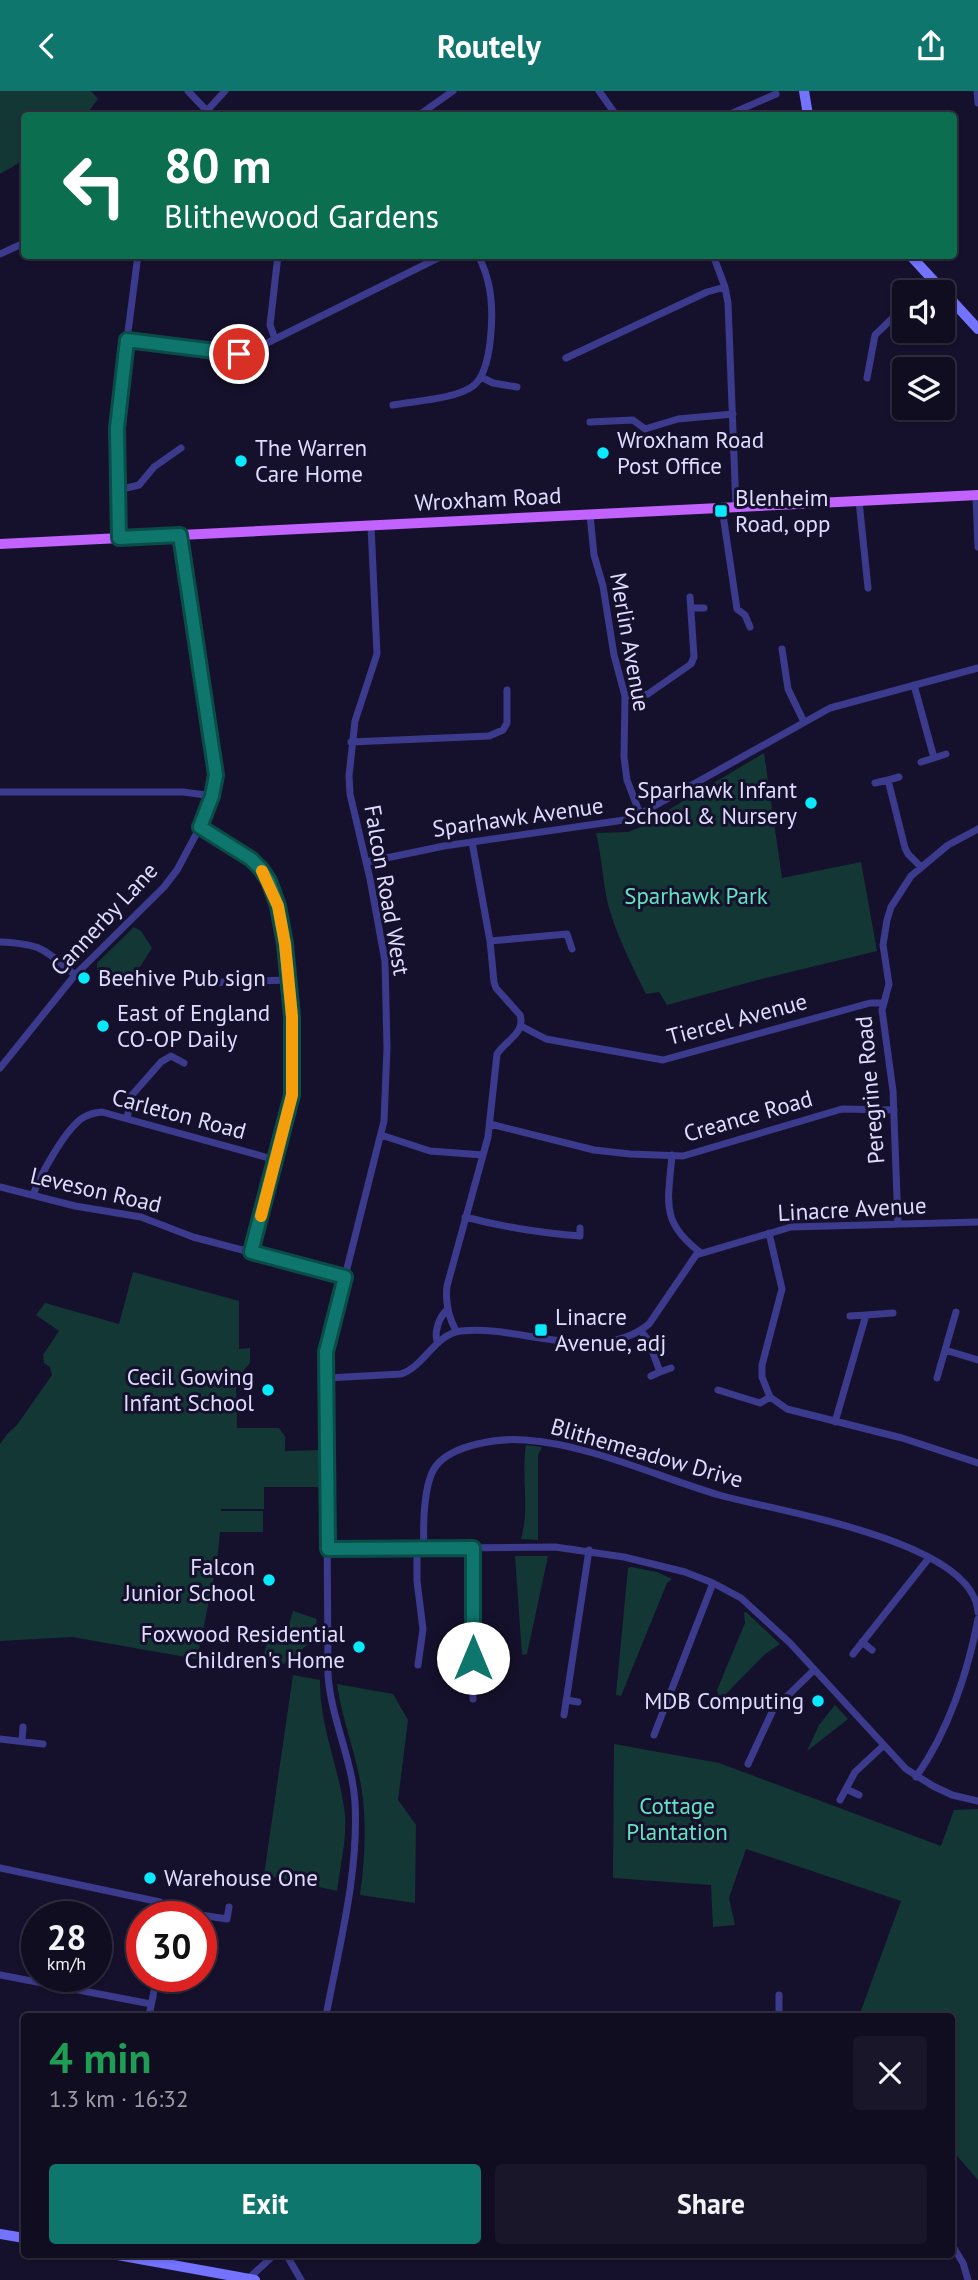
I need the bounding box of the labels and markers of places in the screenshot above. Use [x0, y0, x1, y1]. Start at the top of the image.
pin [209, 324, 269, 384]
place label: Wroxham Road Post Office [617, 425, 764, 480]
place label: The Warren Care Home [255, 433, 367, 488]
marker: Wroxham Road Post Office [595, 445, 611, 461]
marker: The Warren Care Home [233, 453, 249, 469]
place label: Blenheim Road, opp [735, 483, 830, 538]
marker: Blenheim Road, opp [713, 503, 729, 519]
place label: Sparhawk Infant School & Nursery [624, 775, 797, 830]
marker: Sparhawk Infant School & Nursery [803, 795, 819, 811]
place label: Beehive Pub sign [98, 963, 266, 992]
marker: Beehive Pub sign [76, 970, 92, 986]
place label: East of England CO-OP Daily [117, 998, 270, 1053]
marker: East of England CO-OP Daily [95, 1018, 111, 1034]
place label: Linacre Avenue, adj [555, 1302, 666, 1357]
marker: Linacre Avenue, adj [533, 1322, 549, 1338]
place label: Cecil Gowing Infant School [123, 1362, 254, 1417]
marker: Cecil Gowing Infant School [260, 1382, 276, 1398]
place label: Falcon Junior School [123, 1552, 255, 1607]
marker: Falcon Junior School [261, 1572, 277, 1588]
place label: Foxwood Residential Children's Home [141, 1619, 345, 1674]
marker: Foxwood Residential Children's Home [351, 1639, 367, 1655]
place label: MDB Computing [644, 1686, 804, 1715]
marker: MDB Computing [810, 1693, 826, 1709]
place label: Warehouse One [164, 1863, 318, 1892]
marker: Warehouse One [142, 1870, 158, 1886]

